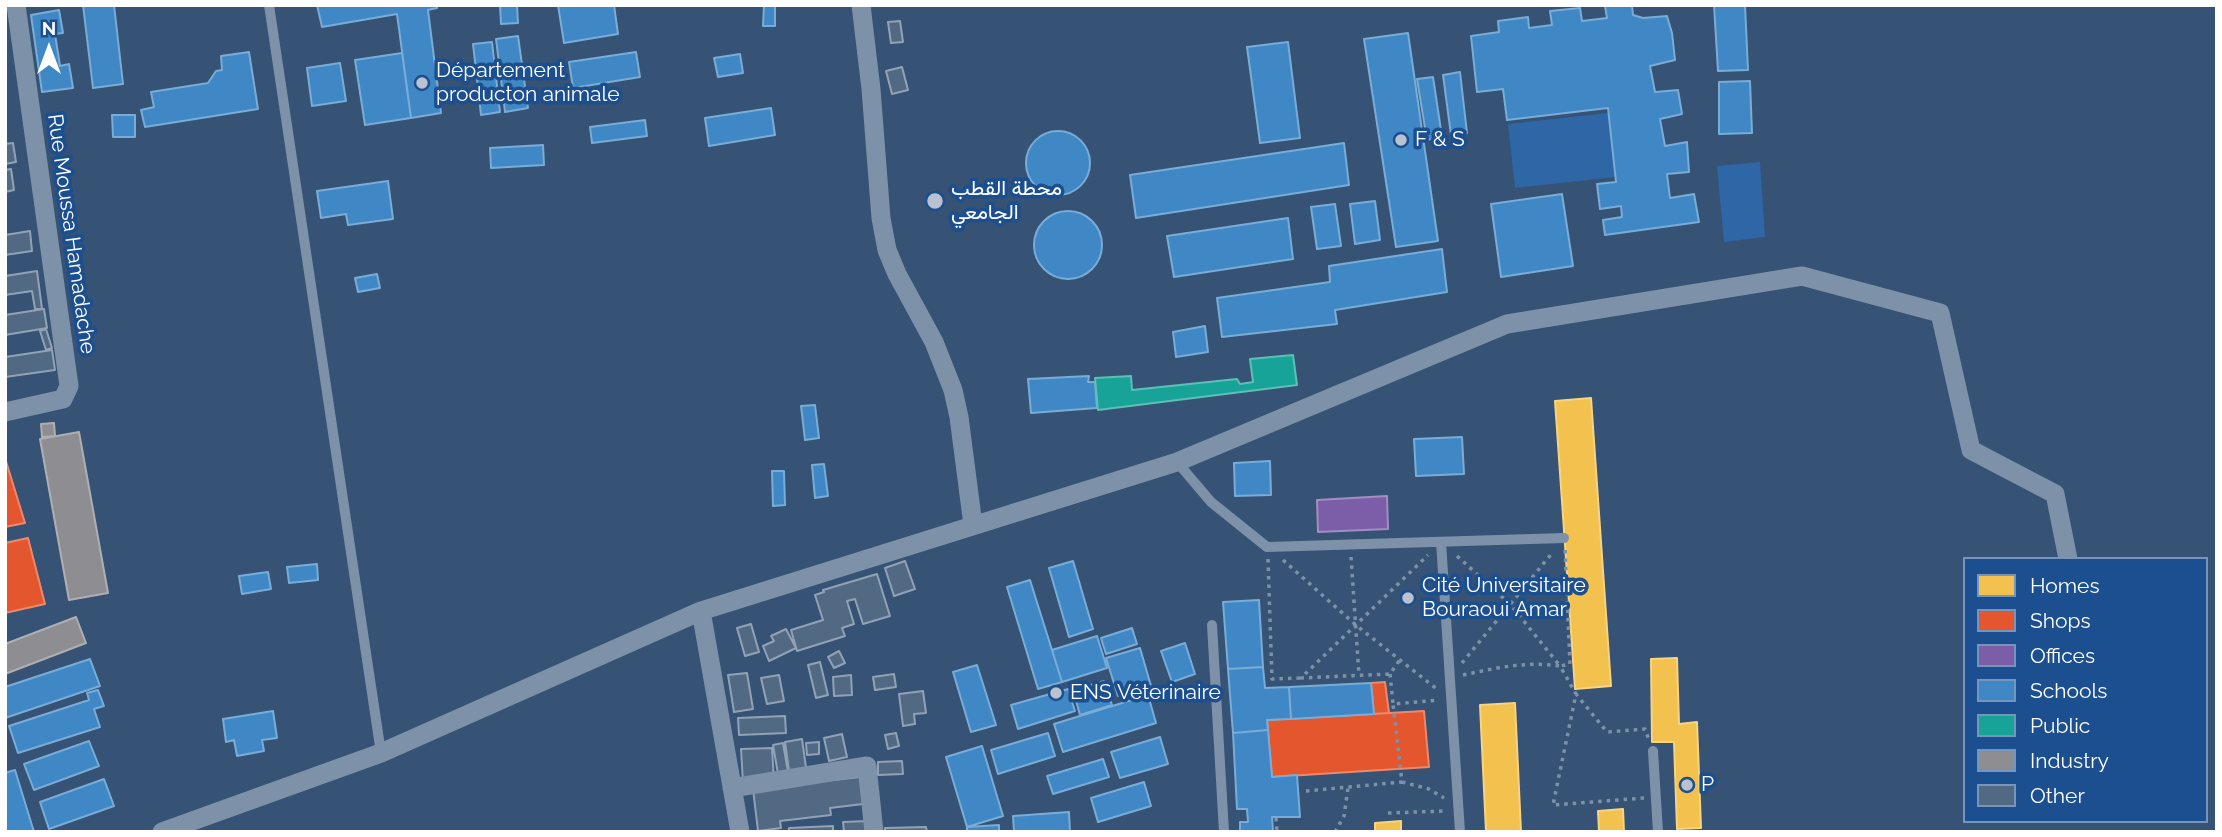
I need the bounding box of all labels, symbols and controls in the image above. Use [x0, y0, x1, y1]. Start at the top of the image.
north arrow [14, 14, 84, 84]
text: N [42, 17, 56, 39]
place label: Département producton animale [436, 58, 620, 108]
marker: Département producton animale [414, 75, 430, 91]
street label: Rue Moussa Hamadache [42, 112, 100, 356]
place label: F & S [1415, 127, 1465, 153]
marker: F & S [1393, 132, 1409, 148]
place label: محطة القطب الجامعي [951, 176, 1062, 226]
marker: محطة القطب الجامعي [925, 191, 945, 211]
legend [1963, 557, 2208, 823]
place label: Cité Universitaire Bouraoui Amar [1422, 573, 1586, 623]
text: Homes [2030, 573, 2100, 598]
marker: Cité Universitaire Bouraoui Amar [1400, 590, 1416, 606]
text: Shops [2030, 608, 2091, 633]
text: Offices [2030, 643, 2095, 668]
text: Schools [2030, 678, 2107, 703]
place label: ENS Véterinaire [1070, 680, 1221, 706]
marker: ENS Véterinaire [1048, 685, 1064, 701]
text: Public [2030, 713, 2090, 738]
text: Industry [2030, 748, 2109, 773]
place label: P [1701, 772, 1714, 798]
marker: P [1679, 777, 1695, 793]
text: Other [2030, 783, 2085, 808]

